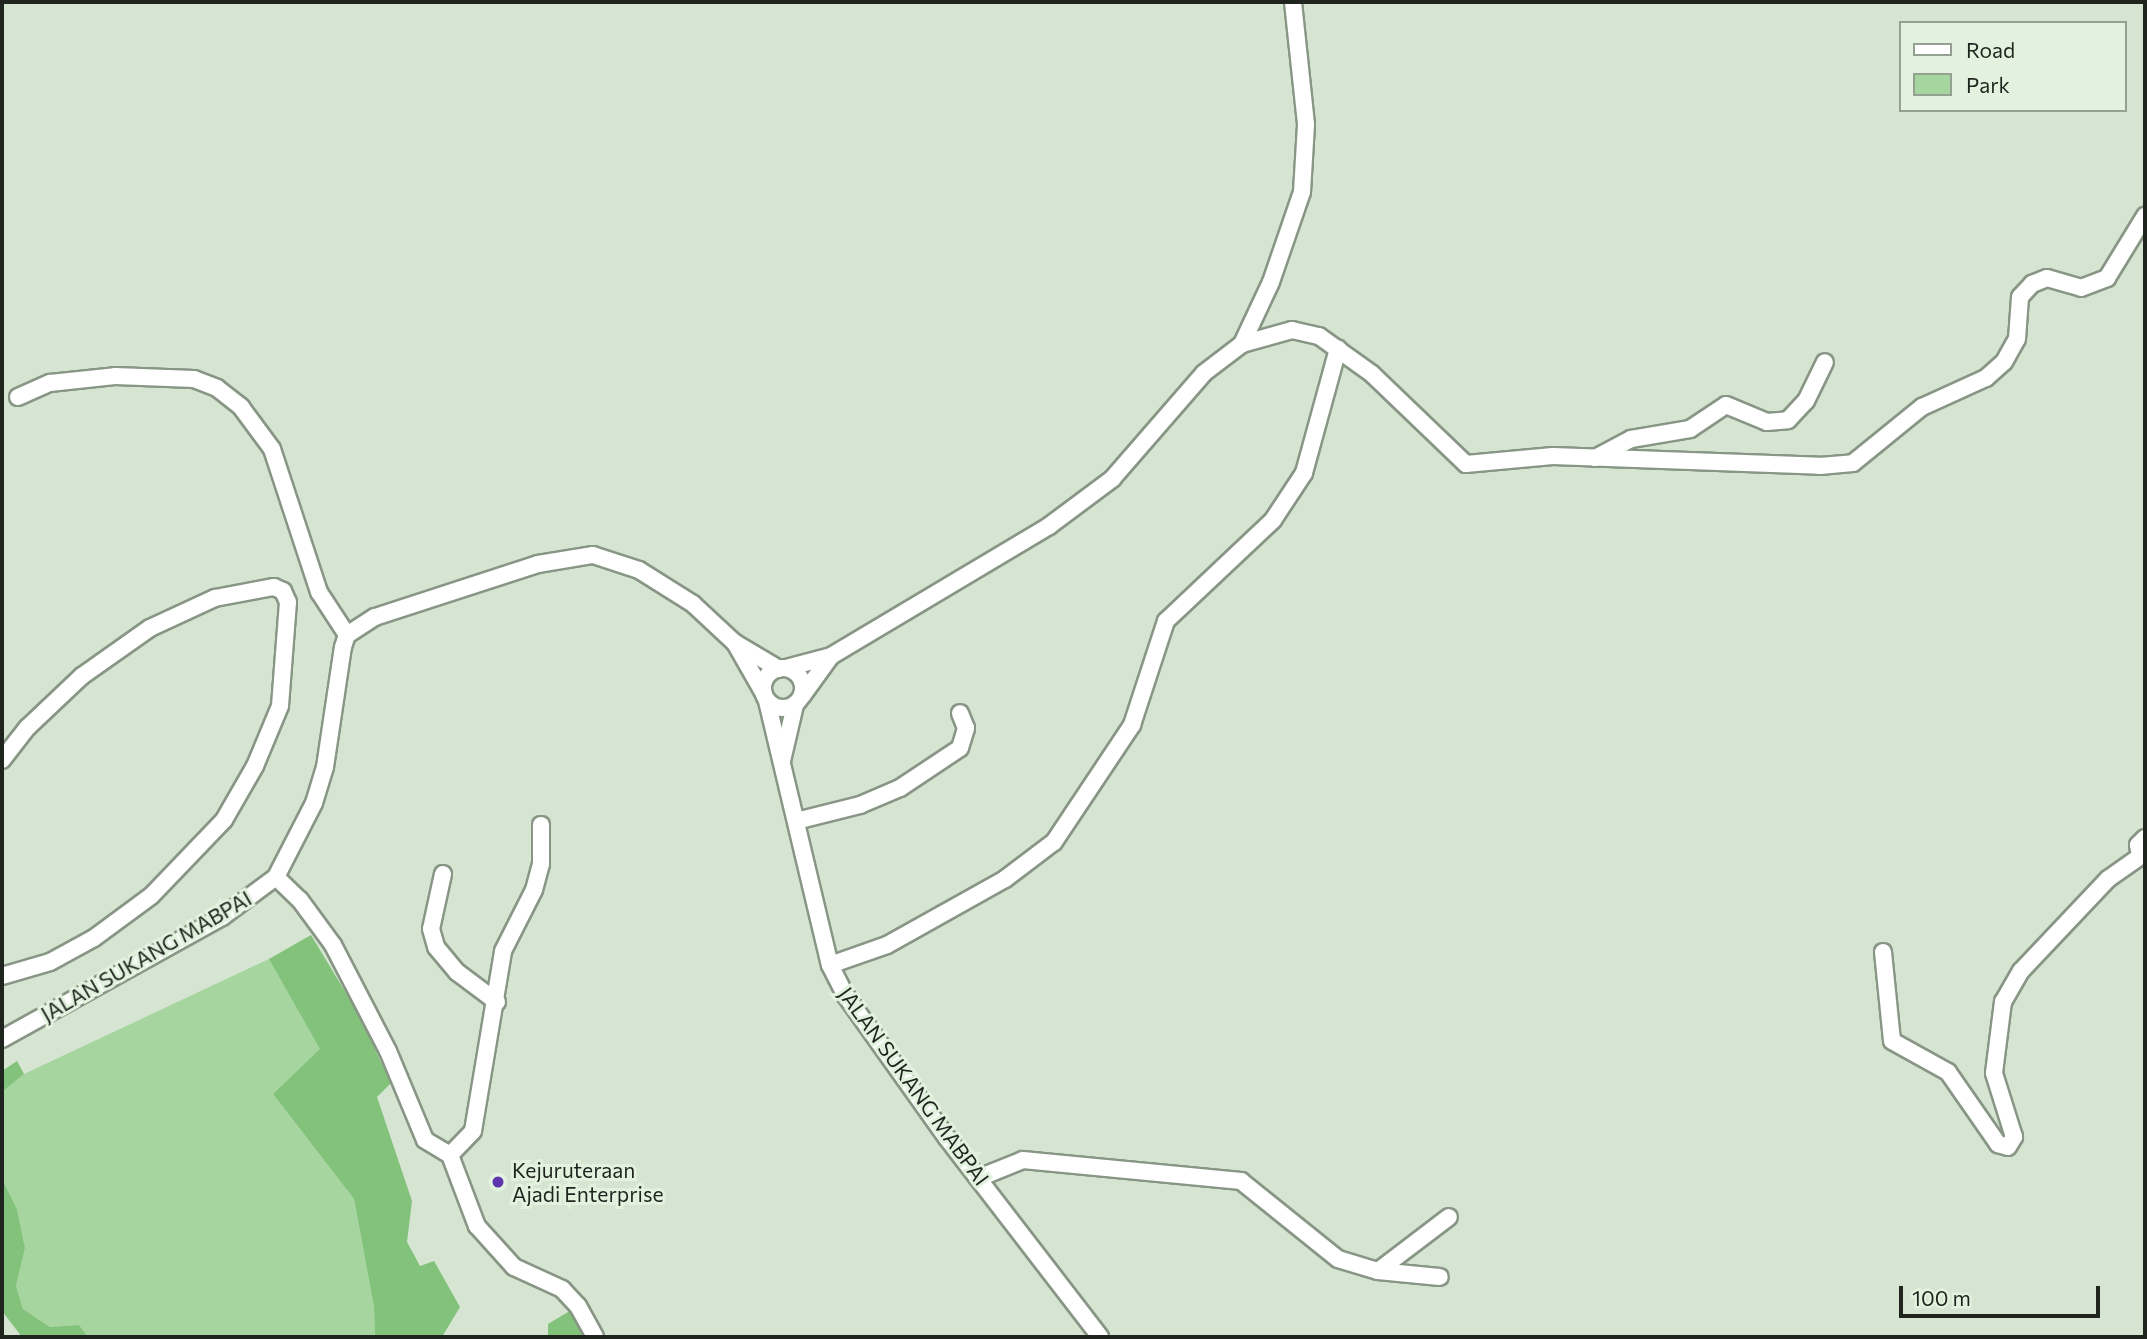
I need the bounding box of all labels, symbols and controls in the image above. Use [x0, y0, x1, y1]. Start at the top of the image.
legend [1898, 21, 2126, 112]
text: Road [1966, 37, 2015, 62]
text: Park [1966, 72, 2010, 97]
street label: JALAN SUKANG MABPAI [36, 885, 256, 1027]
street label: JALAN SUKANG MABPAI [834, 982, 994, 1190]
place label: Kejuruteraan Ajadi Enterprise [512, 1157, 664, 1207]
marker: Kejuruteraan Ajadi Enterprise [490, 1174, 506, 1190]
scale bar [1902, 1272, 2103, 1316]
text: 100 m [1912, 1285, 1971, 1310]

